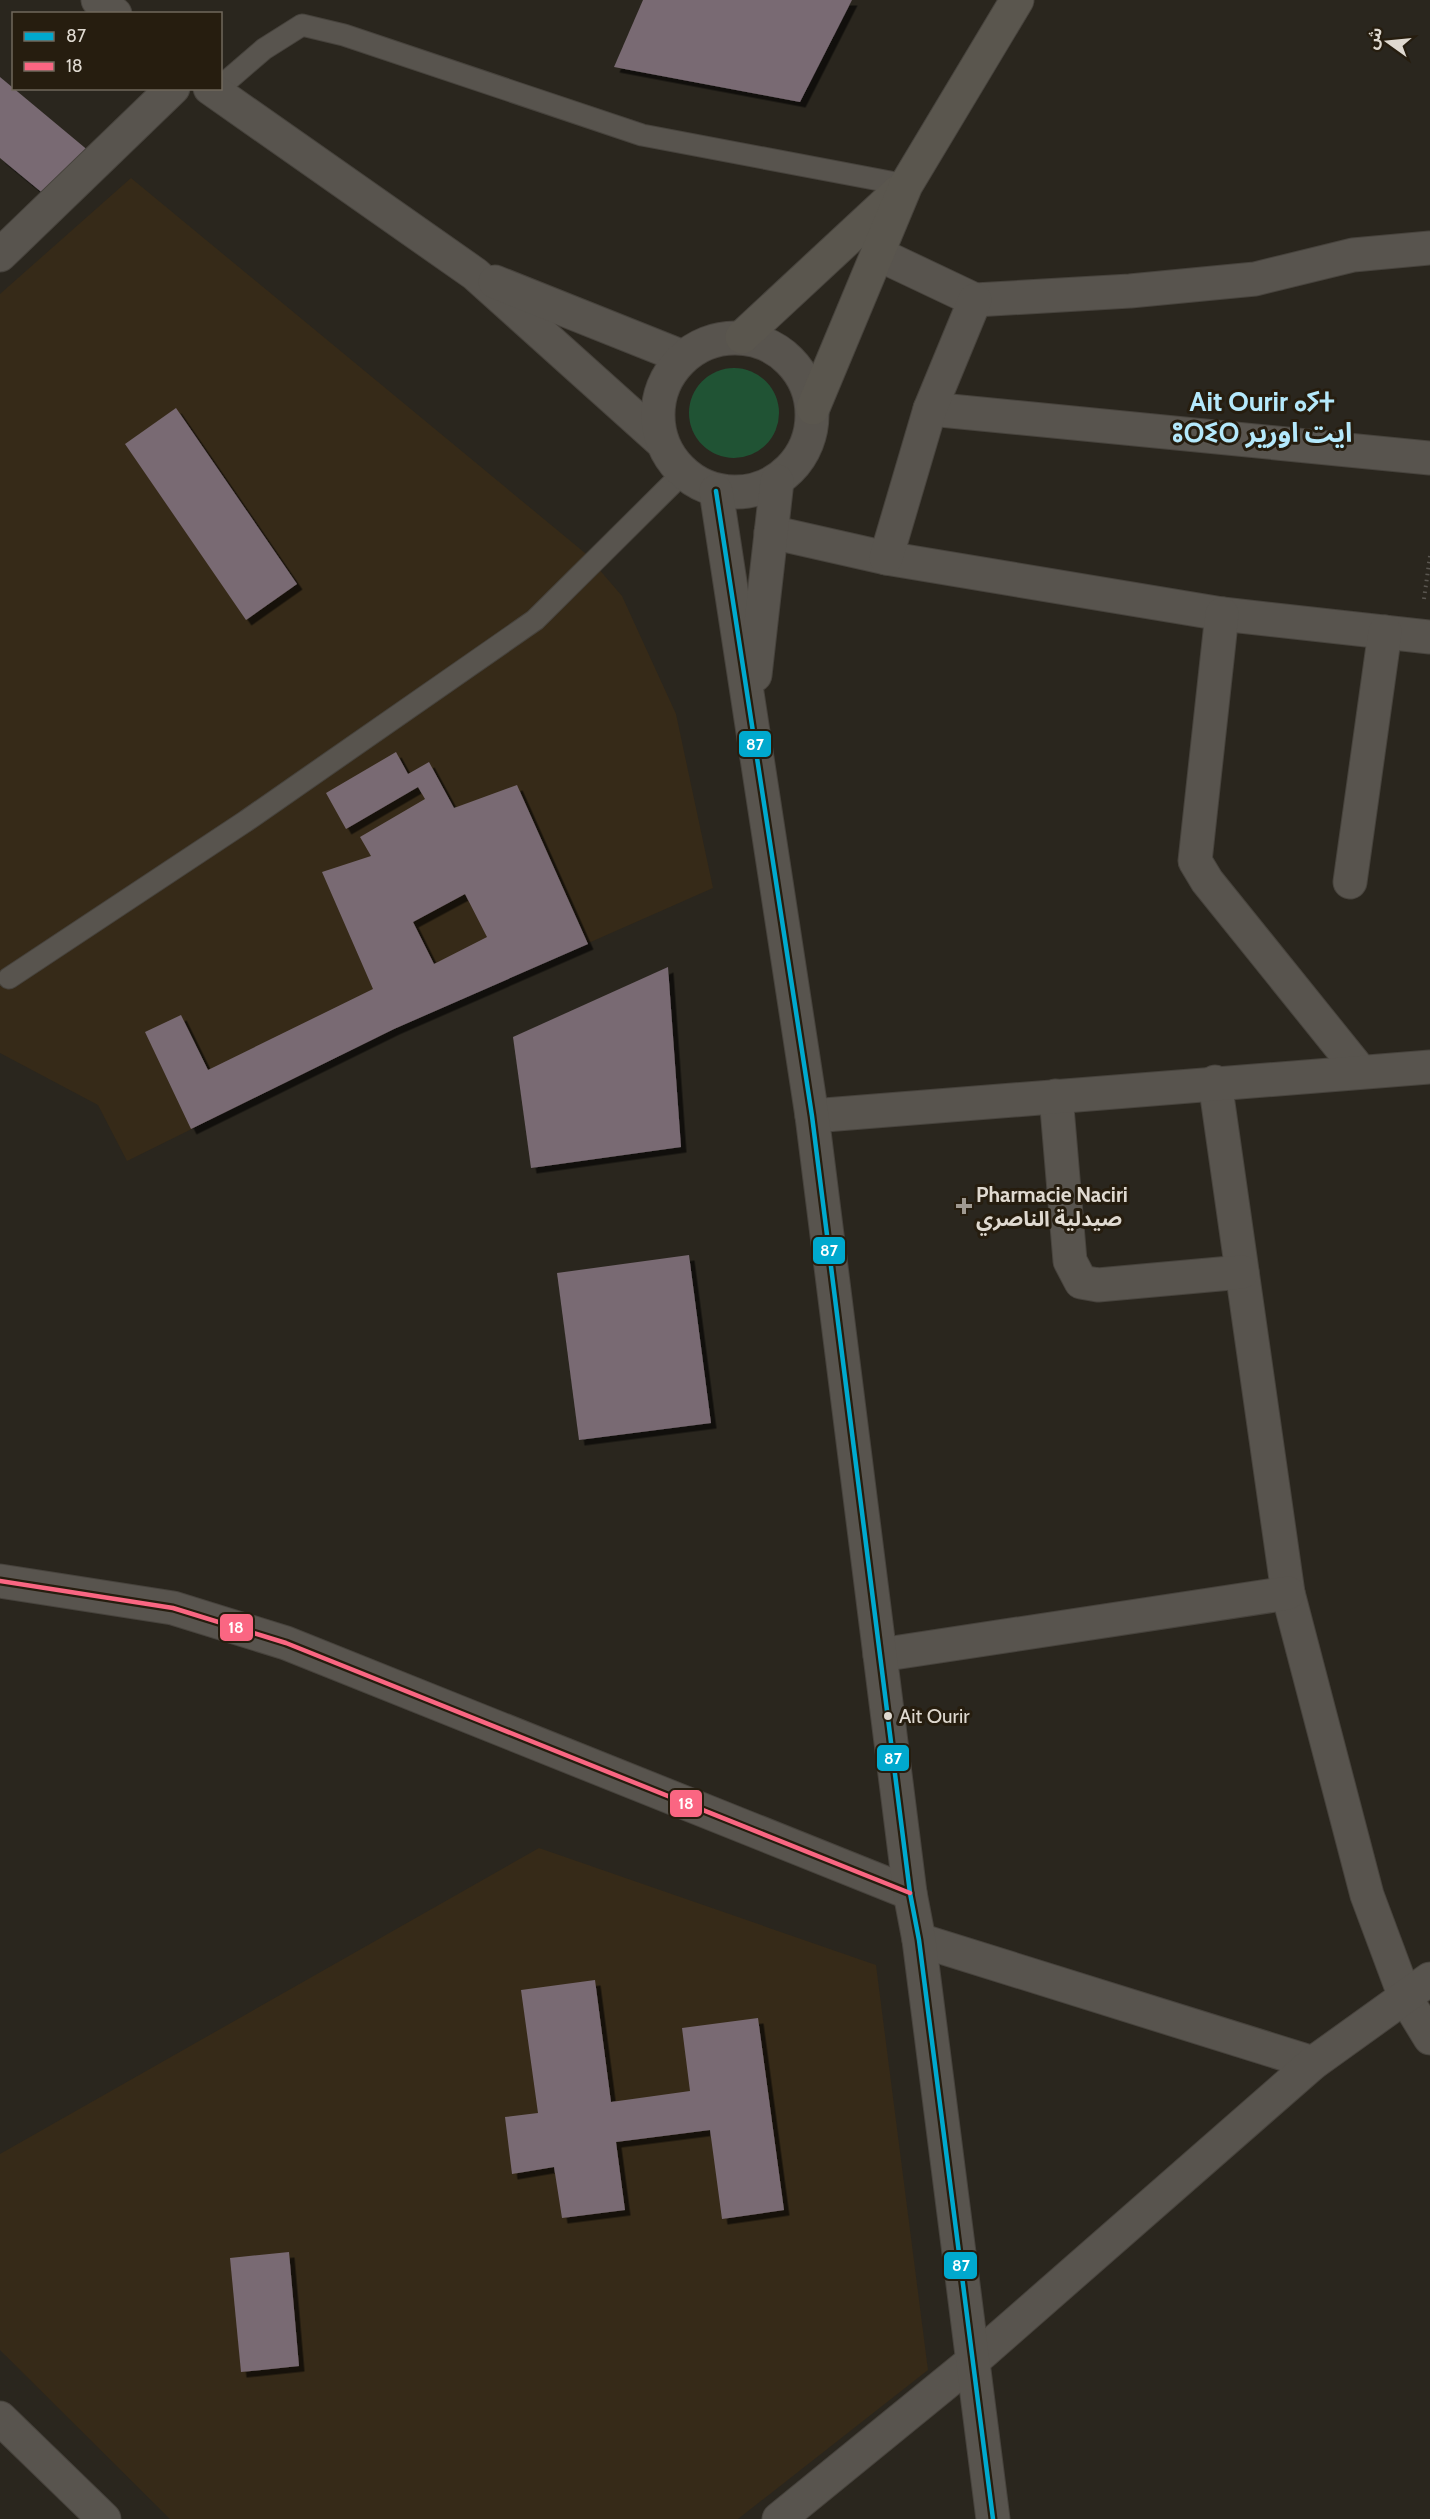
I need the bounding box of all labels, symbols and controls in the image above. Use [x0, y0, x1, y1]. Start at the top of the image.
legend [12, 12, 222, 90]
north arrow [1358, 12, 1418, 72]
text: 87 [66, 25, 86, 47]
text: ش [1362, 25, 1386, 51]
text: 18 [66, 55, 83, 77]
district label: Ait Ourir ⴰⵢⵜ ⵓⵔⵉⵔ ايت اورير [1172, 385, 1353, 449]
line badge: 87 [738, 730, 772, 758]
text: 87 [746, 735, 765, 754]
place label: Pharmacie Naciri صيدلية الناصري [976, 1182, 1128, 1235]
marker: Pharmacie Naciri صيدلية الناصري [957, 1199, 971, 1213]
line badge: 87 [812, 1236, 846, 1265]
text: 87 [820, 1241, 839, 1260]
line badge: 18 [219, 1613, 254, 1642]
text: 18 [228, 1618, 244, 1637]
place label: Ait Ourir [899, 1704, 970, 1728]
marker: Ait Ourir [882, 1710, 894, 1722]
line badge: 87 [876, 1744, 910, 1772]
text: 87 [884, 1749, 903, 1768]
line badge: 18 [669, 1789, 703, 1818]
text: 18 [678, 1794, 694, 1813]
line badge: 87 [943, 2251, 978, 2280]
text: 87 [952, 2256, 971, 2275]

